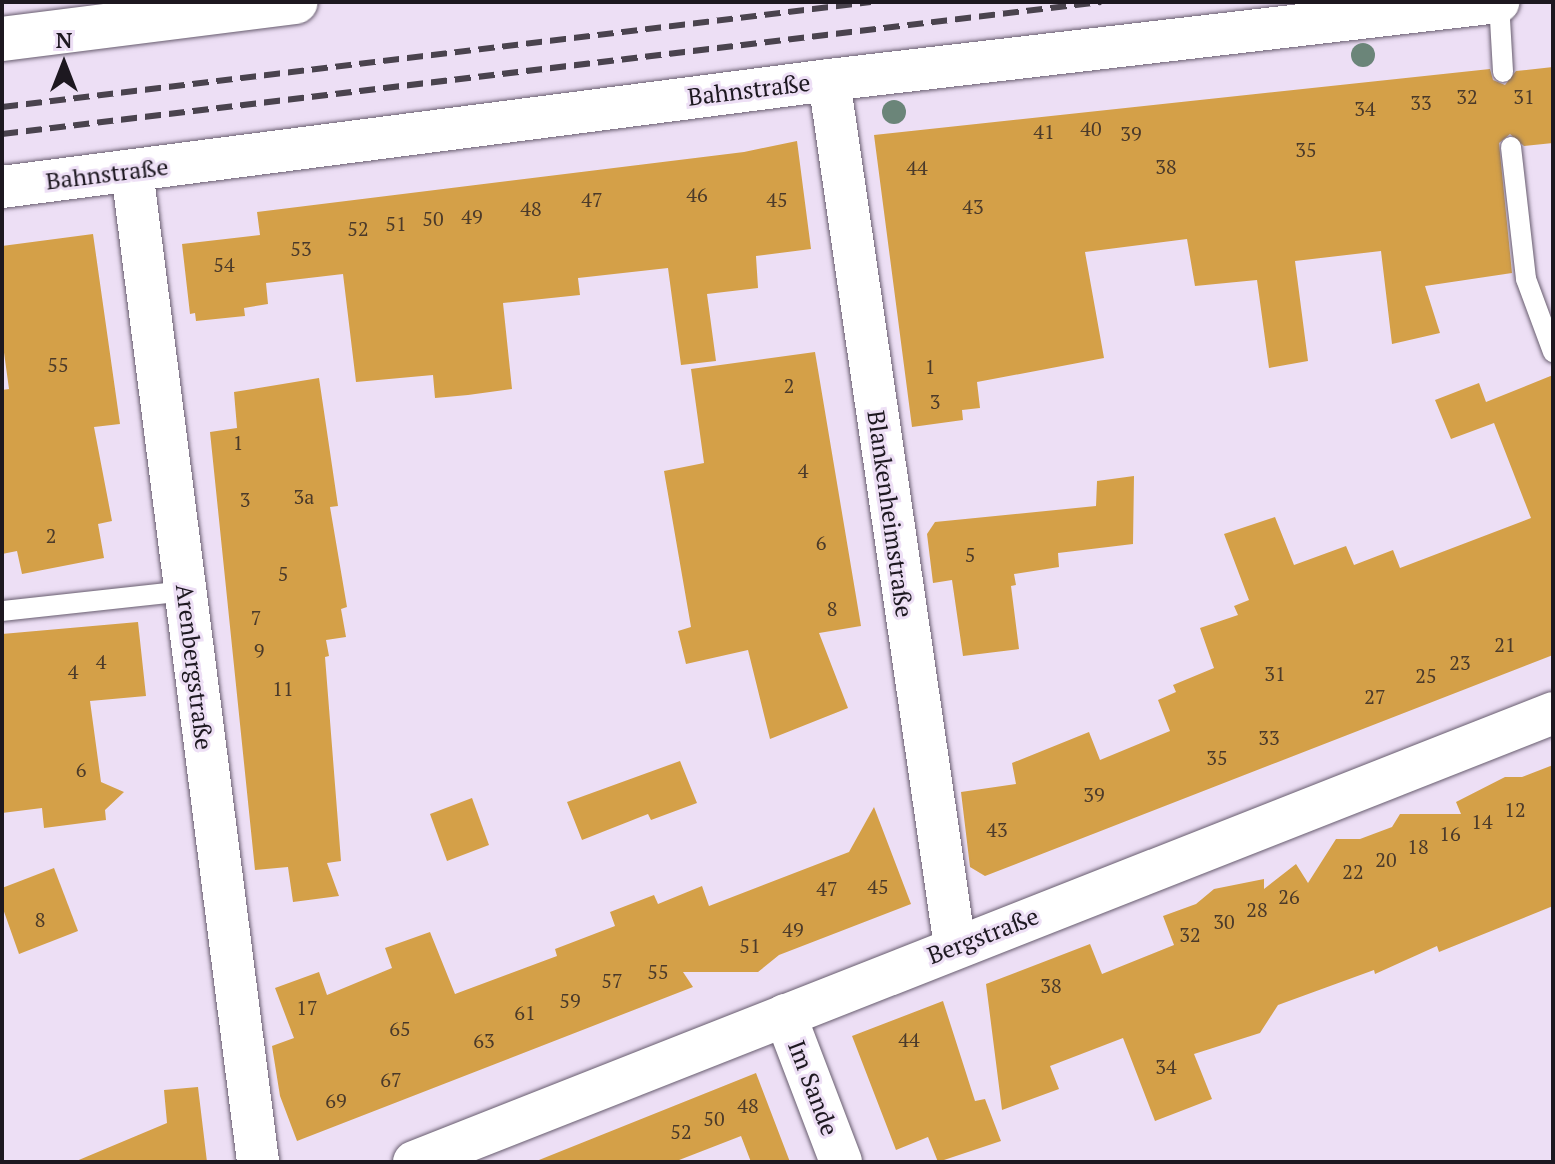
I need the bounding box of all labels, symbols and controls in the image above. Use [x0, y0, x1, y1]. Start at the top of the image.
north arrow [24, 24, 104, 104]
text: N [56, 25, 72, 54]
street label: Bahnstraße [686, 68, 812, 112]
house number: 32 [1456, 84, 1478, 108]
house number: 31 [1513, 84, 1535, 108]
house number: 33 [1410, 90, 1432, 114]
house number: 34 [1354, 96, 1376, 120]
house number: 40 [1080, 116, 1102, 140]
house number: 41 [1033, 119, 1055, 143]
house number: 39 [1120, 121, 1142, 145]
house number: 35 [1295, 137, 1317, 161]
street label: Bahnstraße [44, 152, 170, 196]
house number: 38 [1155, 154, 1177, 178]
house number: 44 [906, 155, 928, 179]
house number: 46 [686, 182, 708, 206]
house number: 47 [581, 187, 603, 211]
house number: 45 [766, 187, 788, 211]
house number: 43 [962, 194, 984, 218]
house number: 48 [520, 196, 542, 220]
house number: 49 [461, 204, 483, 228]
house number: 50 [422, 206, 444, 230]
house number: 51 [385, 211, 407, 235]
house number: 52 [347, 216, 369, 240]
house number: 53 [290, 236, 312, 260]
house number: 54 [213, 252, 235, 276]
house number: 55 [47, 352, 69, 376]
house number: 1 [925, 354, 935, 378]
house number: 2 [784, 373, 794, 397]
house number: 3 [930, 389, 940, 413]
street label: Blankenheimstraße [861, 409, 919, 619]
house number: 1 [233, 430, 243, 454]
house number: 4 [798, 458, 808, 482]
house number: 3a [294, 484, 314, 508]
house number: 3 [240, 487, 250, 511]
house number: 2 [46, 523, 56, 547]
house number: 6 [816, 530, 826, 554]
house number: 5 [965, 542, 975, 566]
house number: 5 [278, 561, 288, 585]
street label: Arenbergstraße [170, 582, 218, 752]
house number: 8 [827, 596, 837, 620]
house number: 7 [251, 605, 261, 629]
house number: 21 [1494, 632, 1516, 656]
house number: 9 [254, 638, 264, 662]
house number: 4 [96, 649, 106, 673]
house number: 23 [1449, 650, 1471, 674]
house number: 4 [68, 659, 78, 683]
house number: 31 [1264, 661, 1286, 685]
house number: 25 [1415, 663, 1437, 687]
house number: 11 [272, 676, 294, 700]
house number: 27 [1364, 684, 1386, 708]
house number: 33 [1258, 725, 1280, 749]
house number: 35 [1206, 745, 1228, 769]
house number: 6 [76, 757, 86, 781]
house number: 39 [1083, 782, 1105, 806]
house number: 12 [1504, 797, 1526, 821]
house number: 14 [1471, 809, 1493, 833]
house number: 43 [986, 817, 1008, 841]
house number: 16 [1439, 821, 1461, 845]
house number: 18 [1407, 834, 1429, 858]
house number: 20 [1375, 847, 1397, 871]
house number: 22 [1342, 859, 1364, 883]
house number: 45 [867, 874, 889, 898]
house number: 47 [816, 876, 838, 900]
house number: 26 [1278, 884, 1300, 908]
house number: 28 [1246, 897, 1268, 921]
street label: Bergstraße [923, 902, 1043, 970]
house number: 8 [35, 907, 45, 931]
house number: 30 [1213, 909, 1235, 933]
house number: 49 [782, 917, 804, 941]
house number: 32 [1179, 922, 1201, 946]
house number: 51 [739, 933, 761, 957]
house number: 55 [647, 959, 669, 983]
house number: 57 [601, 968, 623, 992]
house number: 38 [1040, 973, 1062, 997]
house number: 59 [559, 988, 581, 1012]
house number: 17 [296, 995, 318, 1019]
house number: 61 [514, 1000, 536, 1024]
house number: 65 [389, 1016, 411, 1040]
house number: 44 [898, 1027, 920, 1051]
house number: 63 [473, 1028, 495, 1052]
street label: Im Sande [782, 1036, 844, 1140]
house number: 34 [1155, 1054, 1177, 1078]
house number: 67 [380, 1067, 402, 1091]
house number: 69 [325, 1088, 347, 1112]
house number: 48 [737, 1093, 759, 1117]
house number: 50 [703, 1106, 725, 1130]
house number: 52 [670, 1119, 692, 1143]

